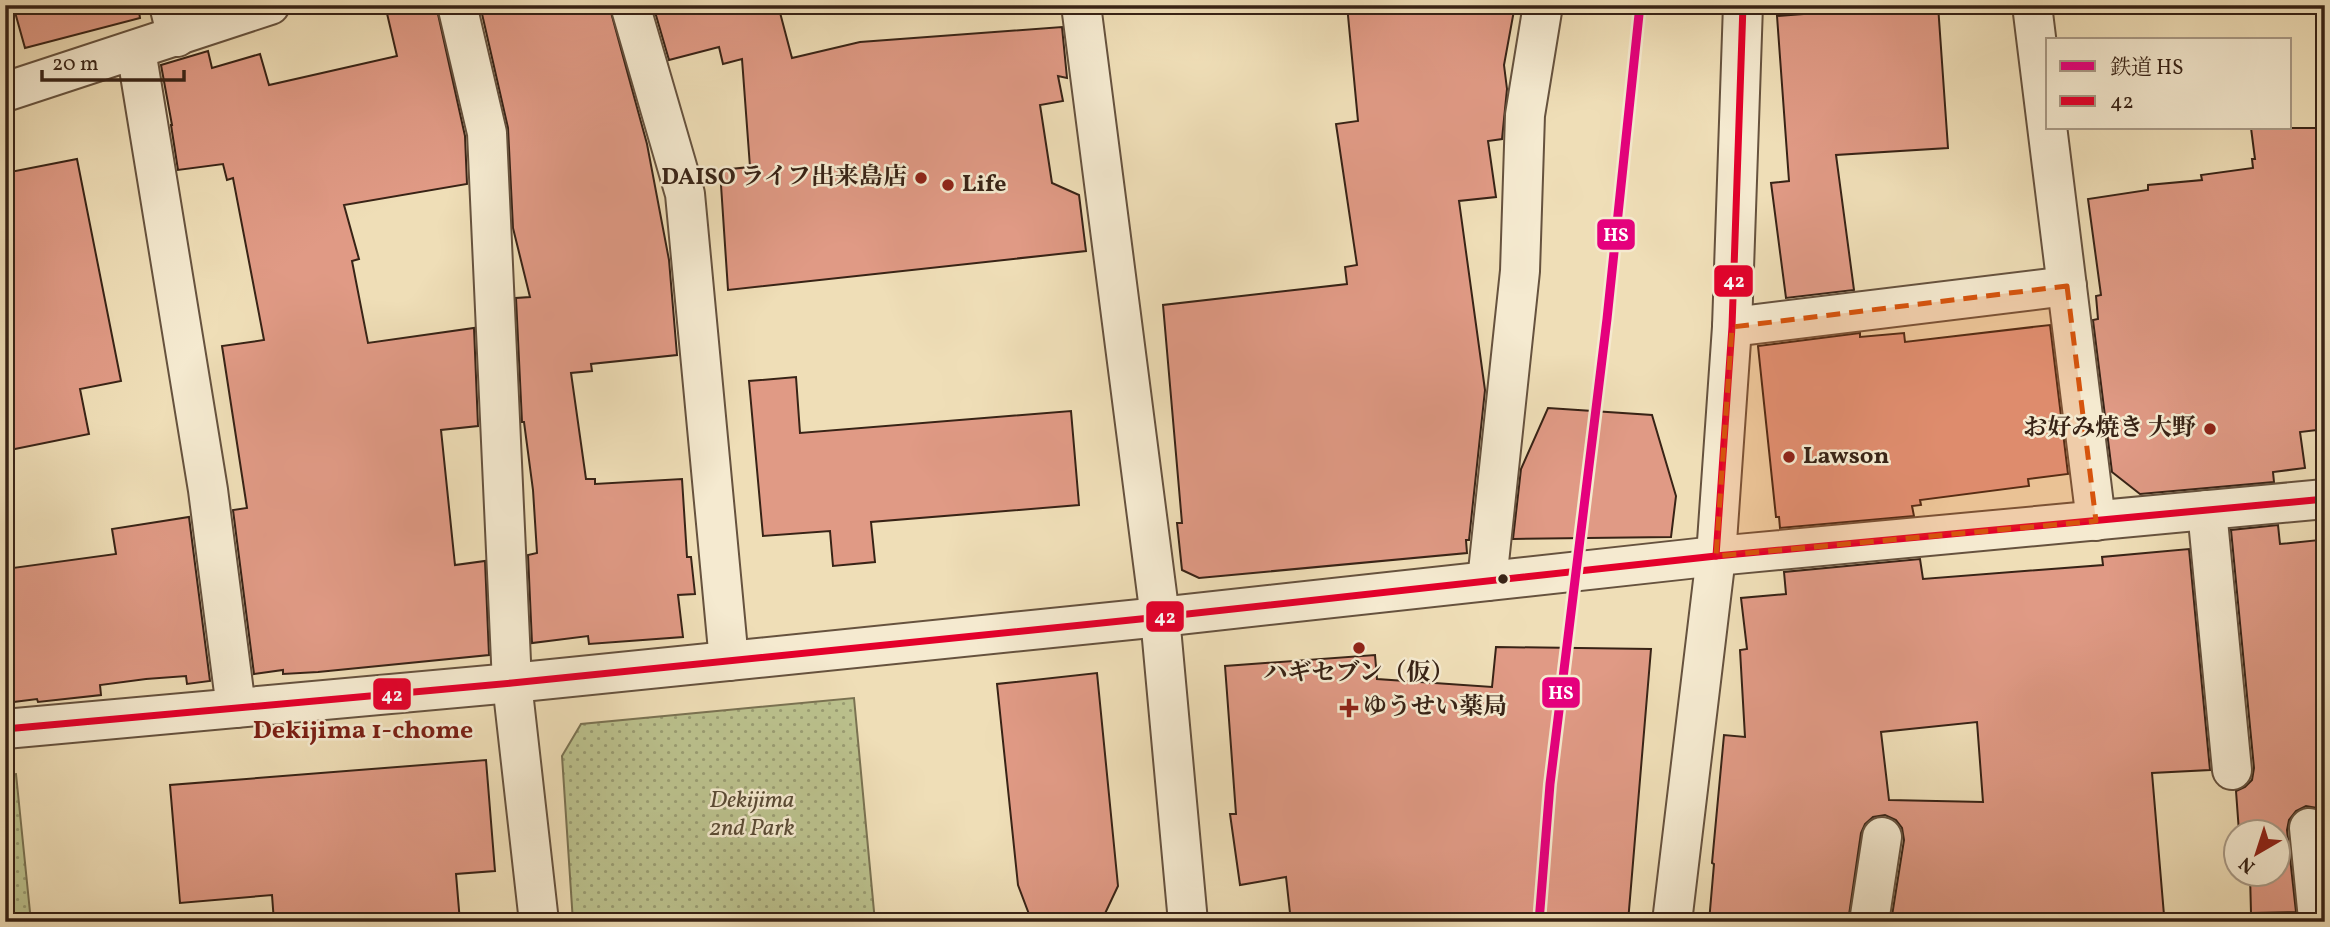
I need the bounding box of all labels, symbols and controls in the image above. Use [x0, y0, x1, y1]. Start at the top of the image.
scale bar [42, 38, 184, 82]
legend [2046, 38, 2292, 130]
text: 20 m [52, 50, 98, 79]
text: 鉄道 HS [2110, 54, 2184, 83]
text: 42 [2110, 88, 2134, 117]
place label: DAISO ライフ出来島店 [661, 161, 907, 195]
place label: Life [962, 168, 1007, 202]
marker: DAISO ライフ出来島店 [913, 170, 929, 186]
marker: Life [940, 177, 956, 193]
line badge: HS [1596, 218, 1636, 251]
text: HS [1603, 223, 1629, 249]
line badge: 42 [1713, 264, 1754, 298]
text: 42 [1723, 269, 1745, 295]
place label: お好み焼き 大野 [2023, 412, 2196, 446]
marker: お好み焼き 大野 [2202, 421, 2218, 437]
place label: Lawson [1803, 440, 1889, 474]
marker: Lawson [1781, 449, 1797, 465]
unlabelled marker [1496, 572, 1510, 586]
line badge: 42 [1145, 600, 1185, 633]
text: 42 [1154, 605, 1176, 631]
marker: ハギセブン（仮） [1351, 640, 1367, 656]
place label: ハギセブン（仮） [1263, 657, 1455, 691]
line badge: HS [1541, 676, 1581, 709]
line badge: 42 [372, 677, 412, 711]
text: HS [1548, 681, 1574, 707]
text: 42 [381, 683, 403, 709]
place label: ゆうせい薬局 [1363, 691, 1507, 725]
marker: ゆうせい薬局 [1341, 700, 1357, 716]
district label: Dekijima 1-chome [253, 713, 473, 749]
park label: Dekijima 2nd Park [709, 784, 795, 846]
north arrow [2222, 818, 2292, 888]
text: N [2234, 850, 2261, 879]

